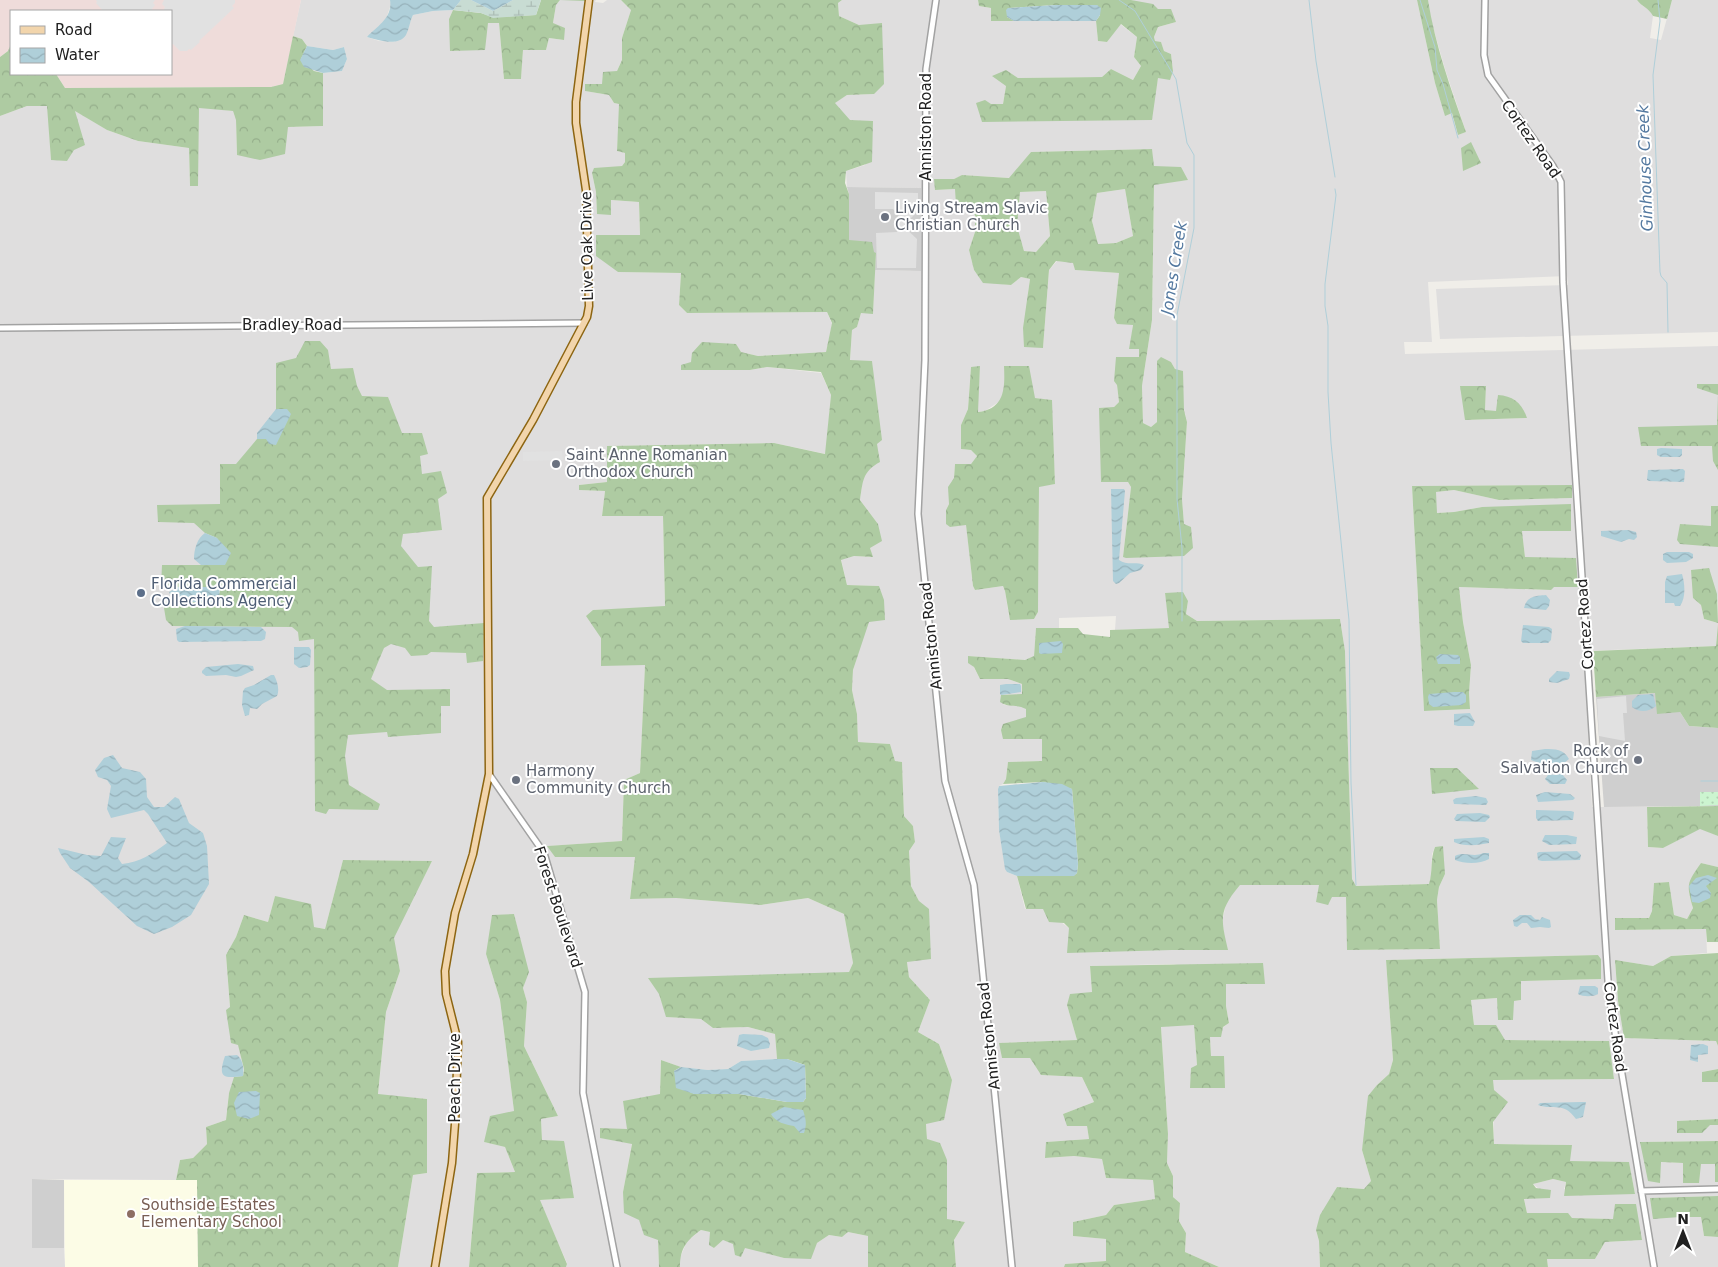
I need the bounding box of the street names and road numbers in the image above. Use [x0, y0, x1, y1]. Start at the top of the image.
street label: Anniston Road [917, 73, 935, 181]
street label: Cortez Road [1497, 96, 1565, 182]
street label: Live Oak Drive [577, 191, 597, 301]
street label: Bradley Road [242, 316, 342, 334]
street label: Cortez Road [1573, 578, 1597, 670]
street label: Anniston Road [916, 581, 946, 691]
street label: Forest Boulevard [530, 844, 586, 970]
street label: Anniston Road [974, 981, 1004, 1091]
street label: Cortez Road [1600, 981, 1630, 1073]
street label: Peach Drive [446, 1033, 464, 1123]

